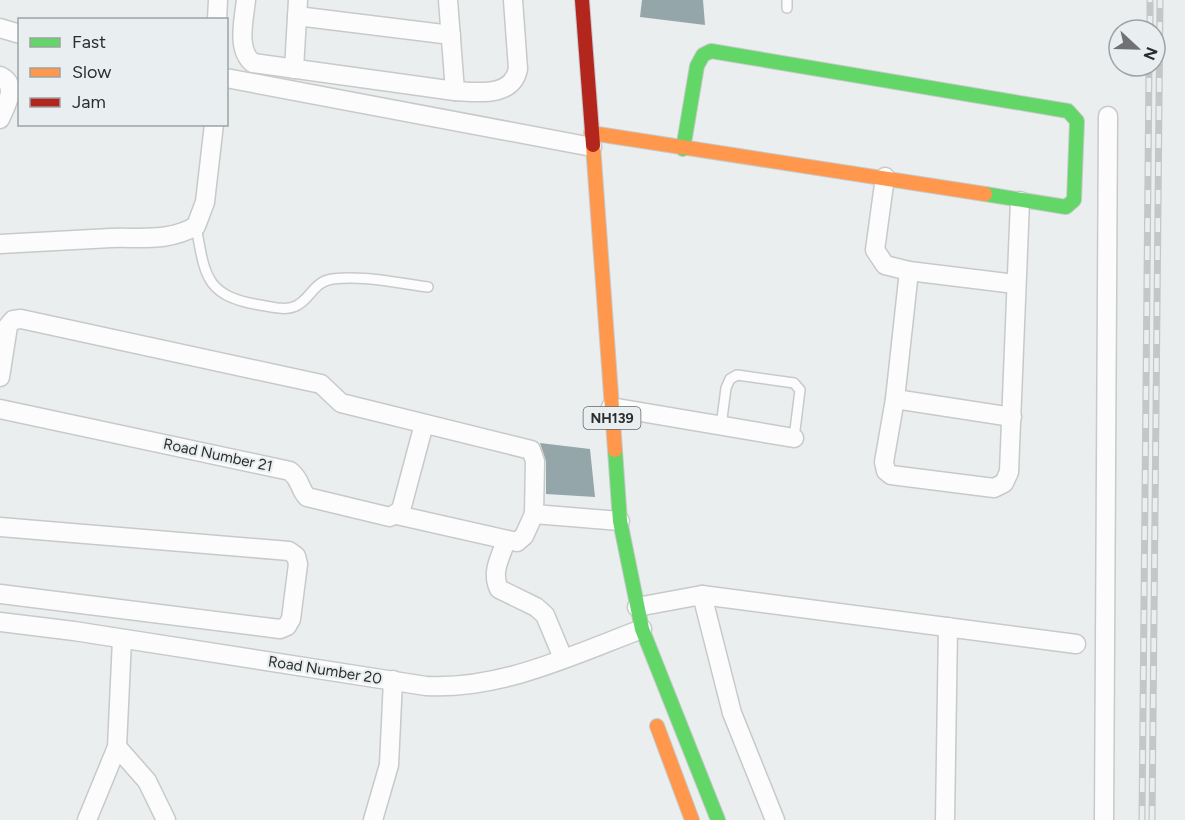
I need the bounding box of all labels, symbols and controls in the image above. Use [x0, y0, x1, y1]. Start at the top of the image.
legend [18, 18, 228, 126]
north arrow [1107, 18, 1167, 78]
text: Fast [72, 31, 106, 53]
text: N [1139, 44, 1162, 63]
text: Slow [72, 61, 111, 83]
text: Jam [72, 91, 106, 113]
road number: NH139 [584, 407, 640, 429]
street label: Road Number 21 [162, 435, 274, 475]
street label: Road Number 20 [267, 652, 383, 688]

